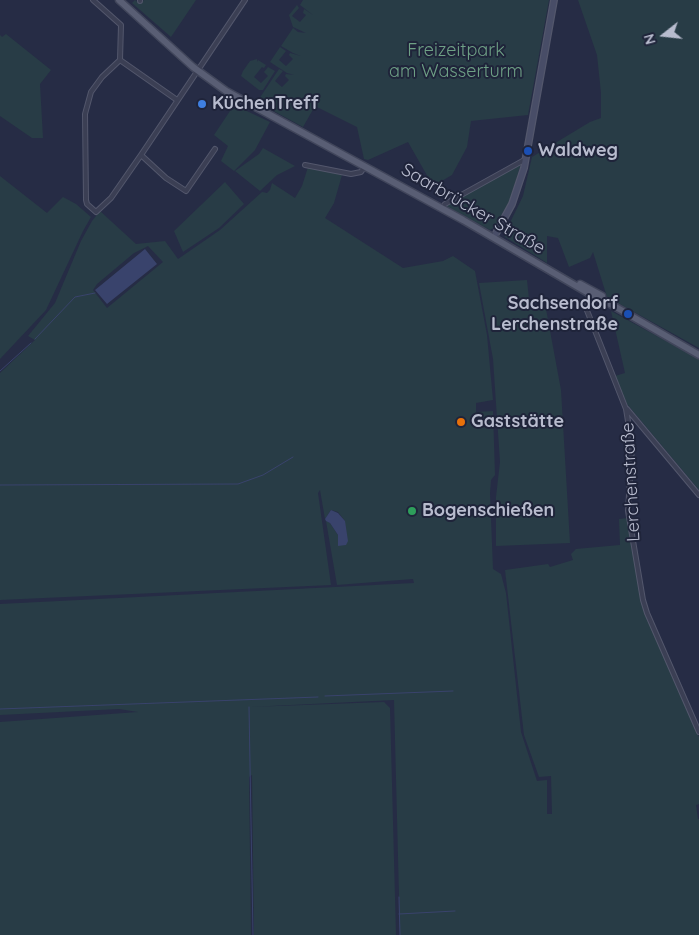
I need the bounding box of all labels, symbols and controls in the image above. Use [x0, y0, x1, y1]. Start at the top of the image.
north arrow [639, 10, 689, 60]
text: N [640, 32, 660, 47]
park label: Freizeitpark am Wasserturm [389, 40, 523, 82]
place label: KüchenTreff [212, 93, 319, 115]
marker: KüchenTreff [196, 98, 208, 110]
place label: Waldweg [538, 140, 618, 162]
marker: Waldweg [522, 145, 534, 157]
street label: Saarbrücker Straße [397, 159, 549, 259]
place label: Sachsendorf Lerchenstraße [491, 293, 618, 336]
marker: Sachsendorf Lerchenstraße [622, 308, 634, 320]
place label: Gaststätte [471, 411, 564, 433]
marker: Gaststätte [455, 416, 467, 428]
street label: Lerchenstraße [617, 422, 645, 542]
place label: Bogenschießen [422, 500, 554, 522]
marker: Bogenschießen [406, 505, 418, 517]

